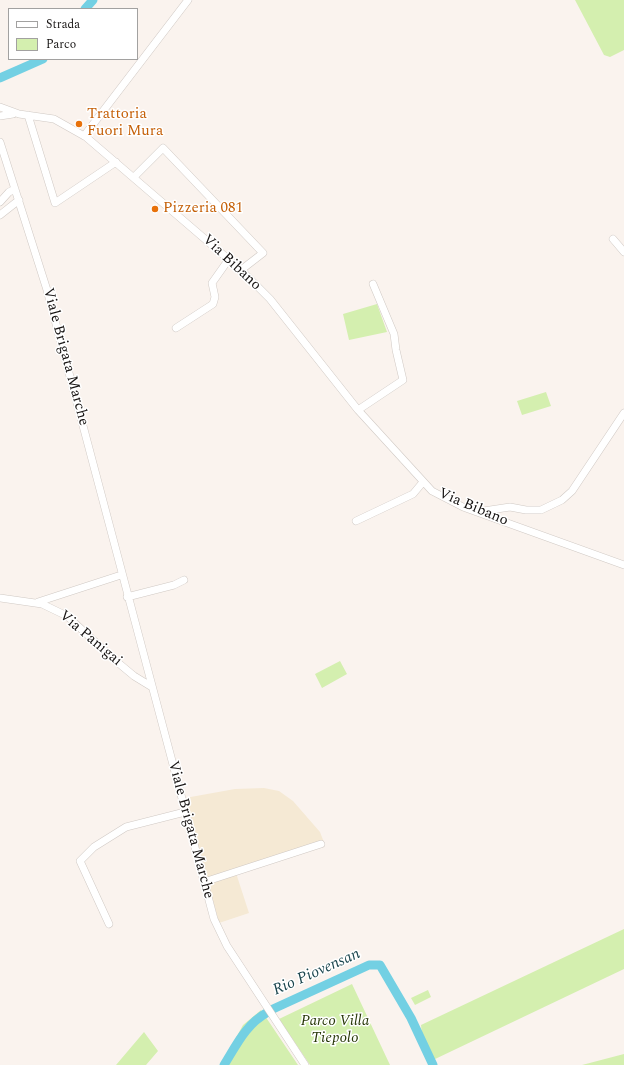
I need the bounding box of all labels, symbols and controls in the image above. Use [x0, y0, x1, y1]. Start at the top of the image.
legend [8, 8, 138, 60]
text: Strada [46, 15, 80, 34]
text: Parco [46, 35, 76, 54]
place label: Trattoria Fuori Mura [87, 106, 163, 141]
marker: Trattoria Fuori Mura [74, 119, 84, 129]
place label: Pizzeria 081 [163, 200, 243, 218]
marker: Pizzeria 081 [150, 204, 160, 214]
street label: Via Bibano [198, 231, 264, 295]
street label: Viale Brigata Marche [38, 286, 92, 428]
street label: Via Bibano [435, 485, 511, 531]
street label: Via Panigai [55, 607, 125, 671]
street label: Viale Brigata Marche [163, 759, 217, 901]
water label: Rio Piovensan [270, 945, 364, 1001]
park label: Parco Villa Tiepolo [301, 1013, 369, 1048]

